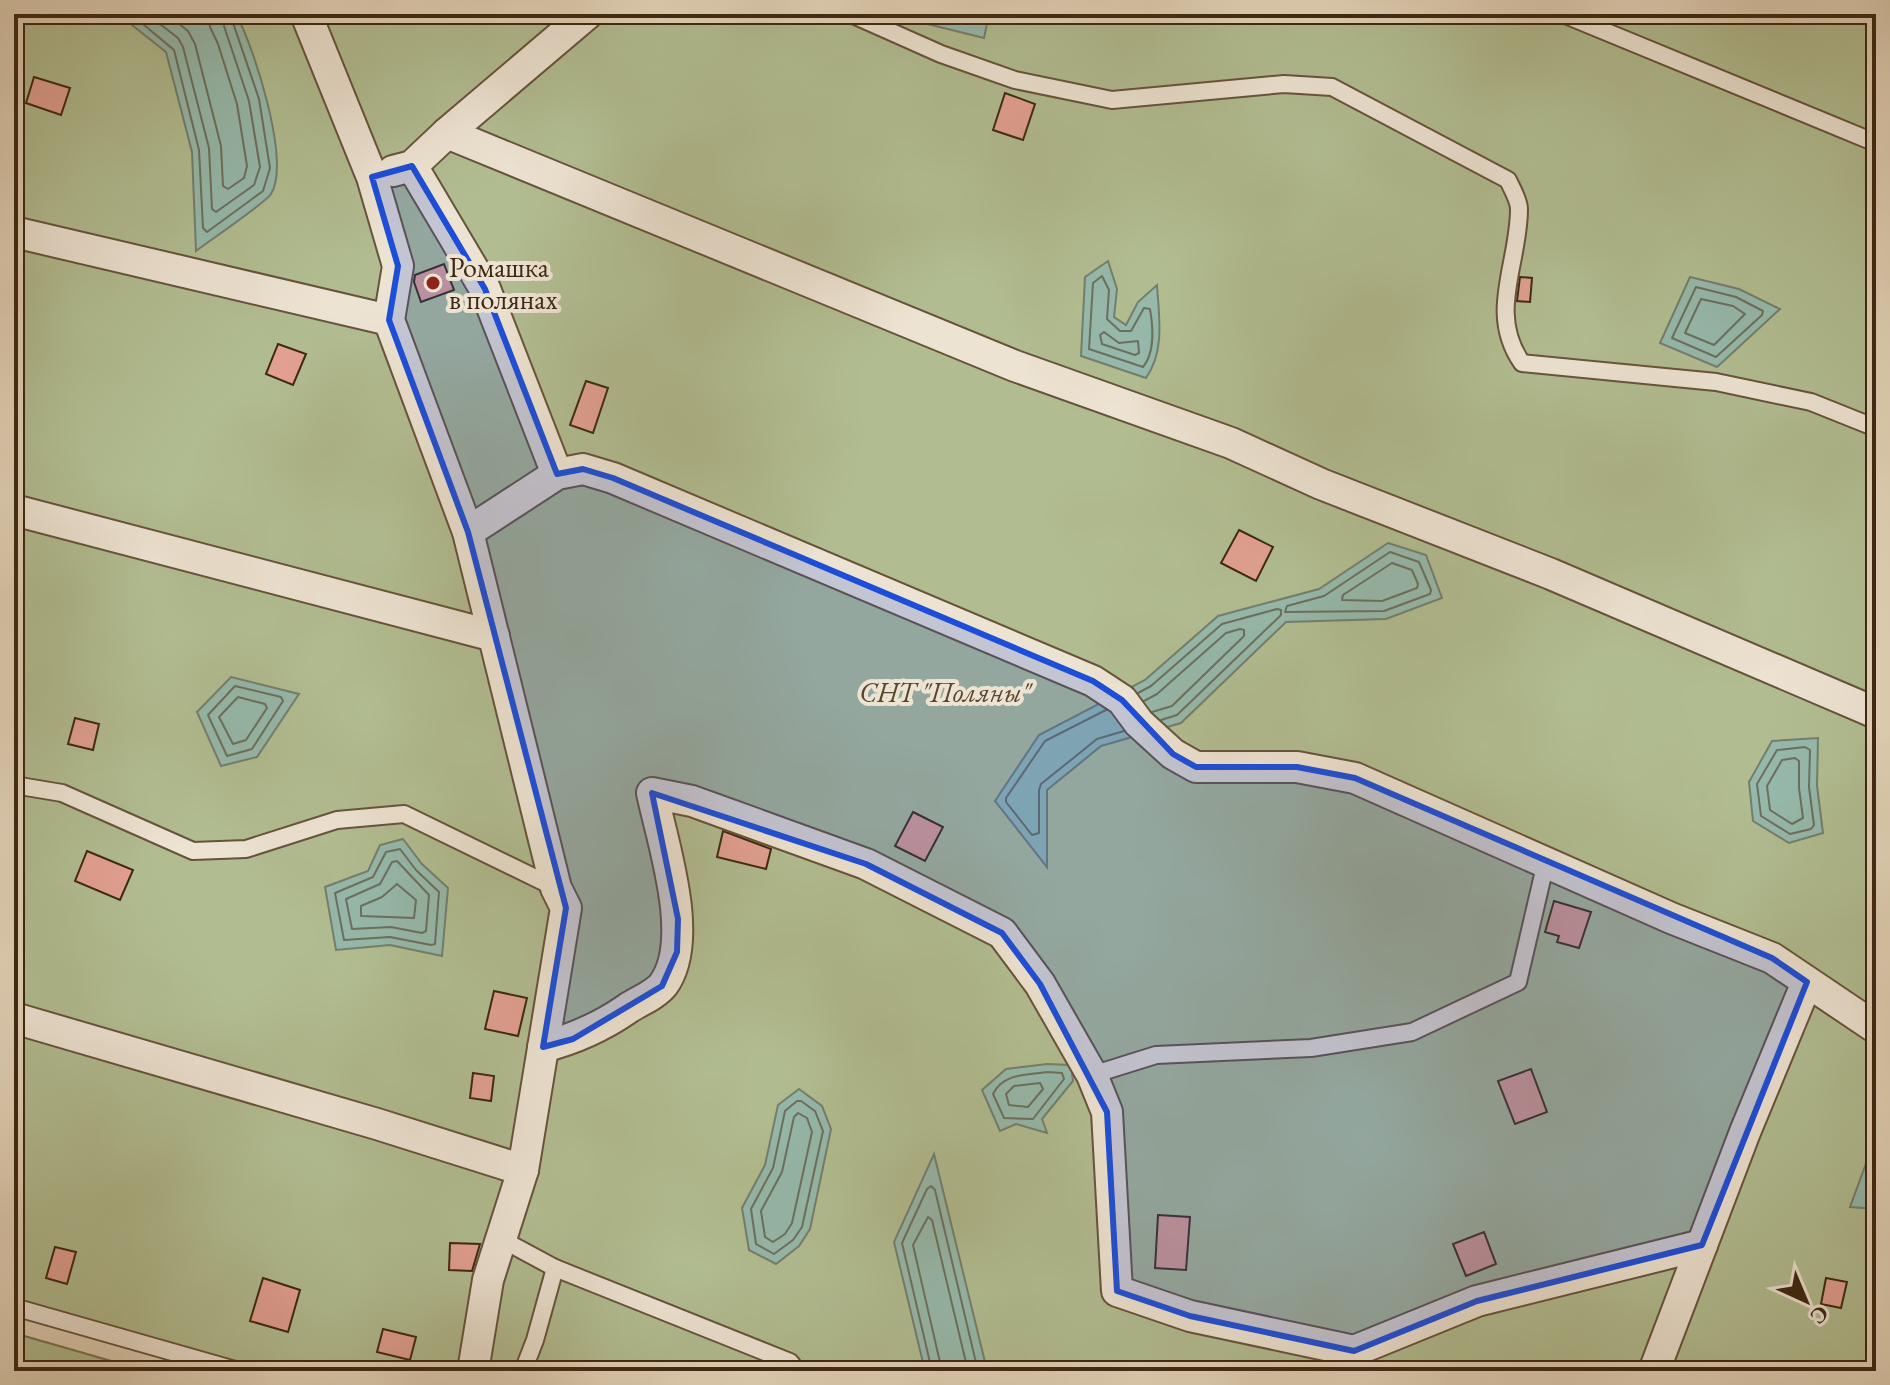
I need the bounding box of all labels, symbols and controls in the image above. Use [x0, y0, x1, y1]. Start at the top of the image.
place label: Ромашка в полянах [449, 249, 558, 317]
marker: Ромашка в полянах [424, 274, 442, 292]
park label: СНТ "Поляны" [859, 674, 1033, 710]
north arrow [1766, 1261, 1846, 1341]
text: С [1804, 1299, 1835, 1331]

